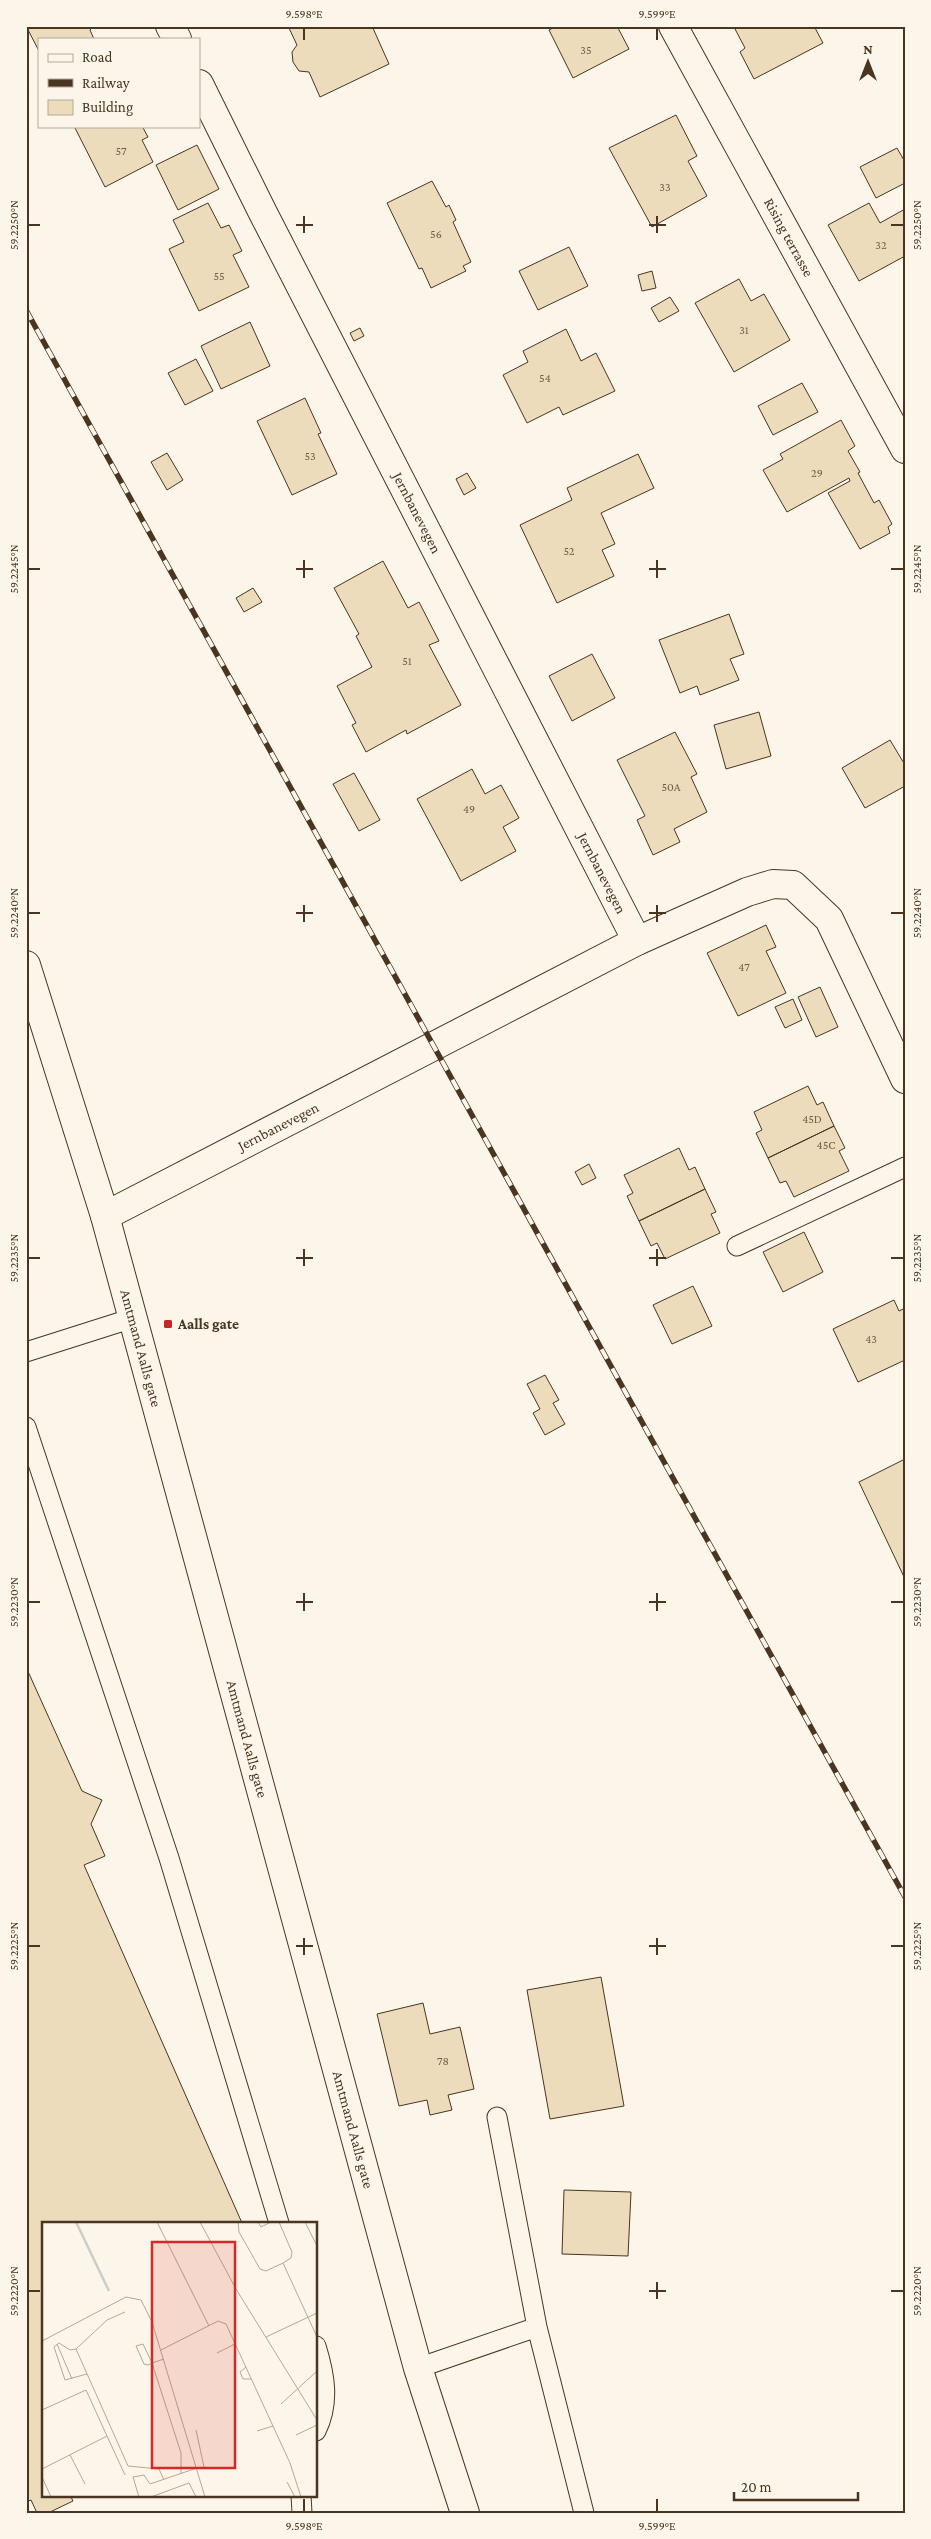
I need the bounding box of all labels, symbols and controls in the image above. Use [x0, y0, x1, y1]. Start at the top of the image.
text: 9.598°E [285, 7, 323, 21]
text: 9.599°E [639, 7, 676, 21]
legend [38, 38, 200, 128]
north arrow [844, 38, 894, 88]
text: N [863, 41, 873, 57]
house number: 35 [580, 43, 592, 57]
text: Road [82, 49, 113, 65]
text: Railway [82, 75, 130, 92]
text: Building [82, 99, 133, 116]
house number: 57 [116, 144, 127, 158]
house number: 33 [659, 180, 671, 194]
street label: Rising terrasse [761, 195, 817, 280]
text: 59.2250°N [7, 200, 21, 250]
text: 59.2250°N [910, 200, 924, 250]
house number: 56 [430, 227, 442, 241]
house number: 32 [875, 238, 887, 252]
house number: 55 [213, 269, 225, 283]
house number: 31 [739, 323, 749, 337]
house number: 54 [539, 371, 551, 385]
house number: 53 [304, 449, 316, 463]
house number: 29 [811, 466, 823, 480]
street label: Jernbanevegen [388, 468, 444, 556]
text: 59.2245°N [7, 544, 21, 594]
house number: 52 [563, 544, 575, 558]
text: 59.2245°N [910, 544, 924, 594]
house number: 51 [402, 654, 412, 668]
house number: 50A [661, 780, 681, 794]
house number: 49 [463, 802, 475, 816]
street label: Jernbanevegen [573, 828, 630, 916]
text: 59.2240°N [7, 888, 21, 938]
text: 59.2240°N [910, 888, 924, 938]
house number: 47 [738, 960, 750, 974]
street label: Jernbanevegen [233, 1099, 321, 1156]
house number: 45D [802, 1112, 822, 1126]
house number: 45C [817, 1138, 835, 1152]
text: 59.2235°N [7, 1234, 21, 1282]
text: 59.2235°N [910, 1234, 924, 1282]
street label: Amtmand Aalls gate [117, 1288, 165, 1409]
place label: Aalls gate [177, 1316, 239, 1332]
marker: Aalls gate [162, 1318, 174, 1330]
house number: 43 [865, 1332, 877, 1346]
text: 59.2230°N [7, 1577, 21, 1627]
text: 59.2230°N [910, 1577, 924, 1627]
street label: Amtmand Aalls gate [223, 1678, 271, 1800]
text: 59.2225°N [7, 1922, 21, 1970]
text: 59.2225°N [910, 1922, 924, 1970]
house number: 78 [437, 2054, 449, 2068]
street label: Amtmand Aalls gate [330, 2069, 377, 2191]
inset map [42, 2222, 318, 2496]
text: 59.2220°N [7, 2266, 21, 2316]
text: 59.2220°N [910, 2266, 924, 2316]
scale bar [734, 2469, 857, 2501]
text: 20 m [741, 2479, 772, 2495]
text: 9.598°E [285, 2519, 323, 2533]
text: 9.599°E [639, 2519, 676, 2533]

